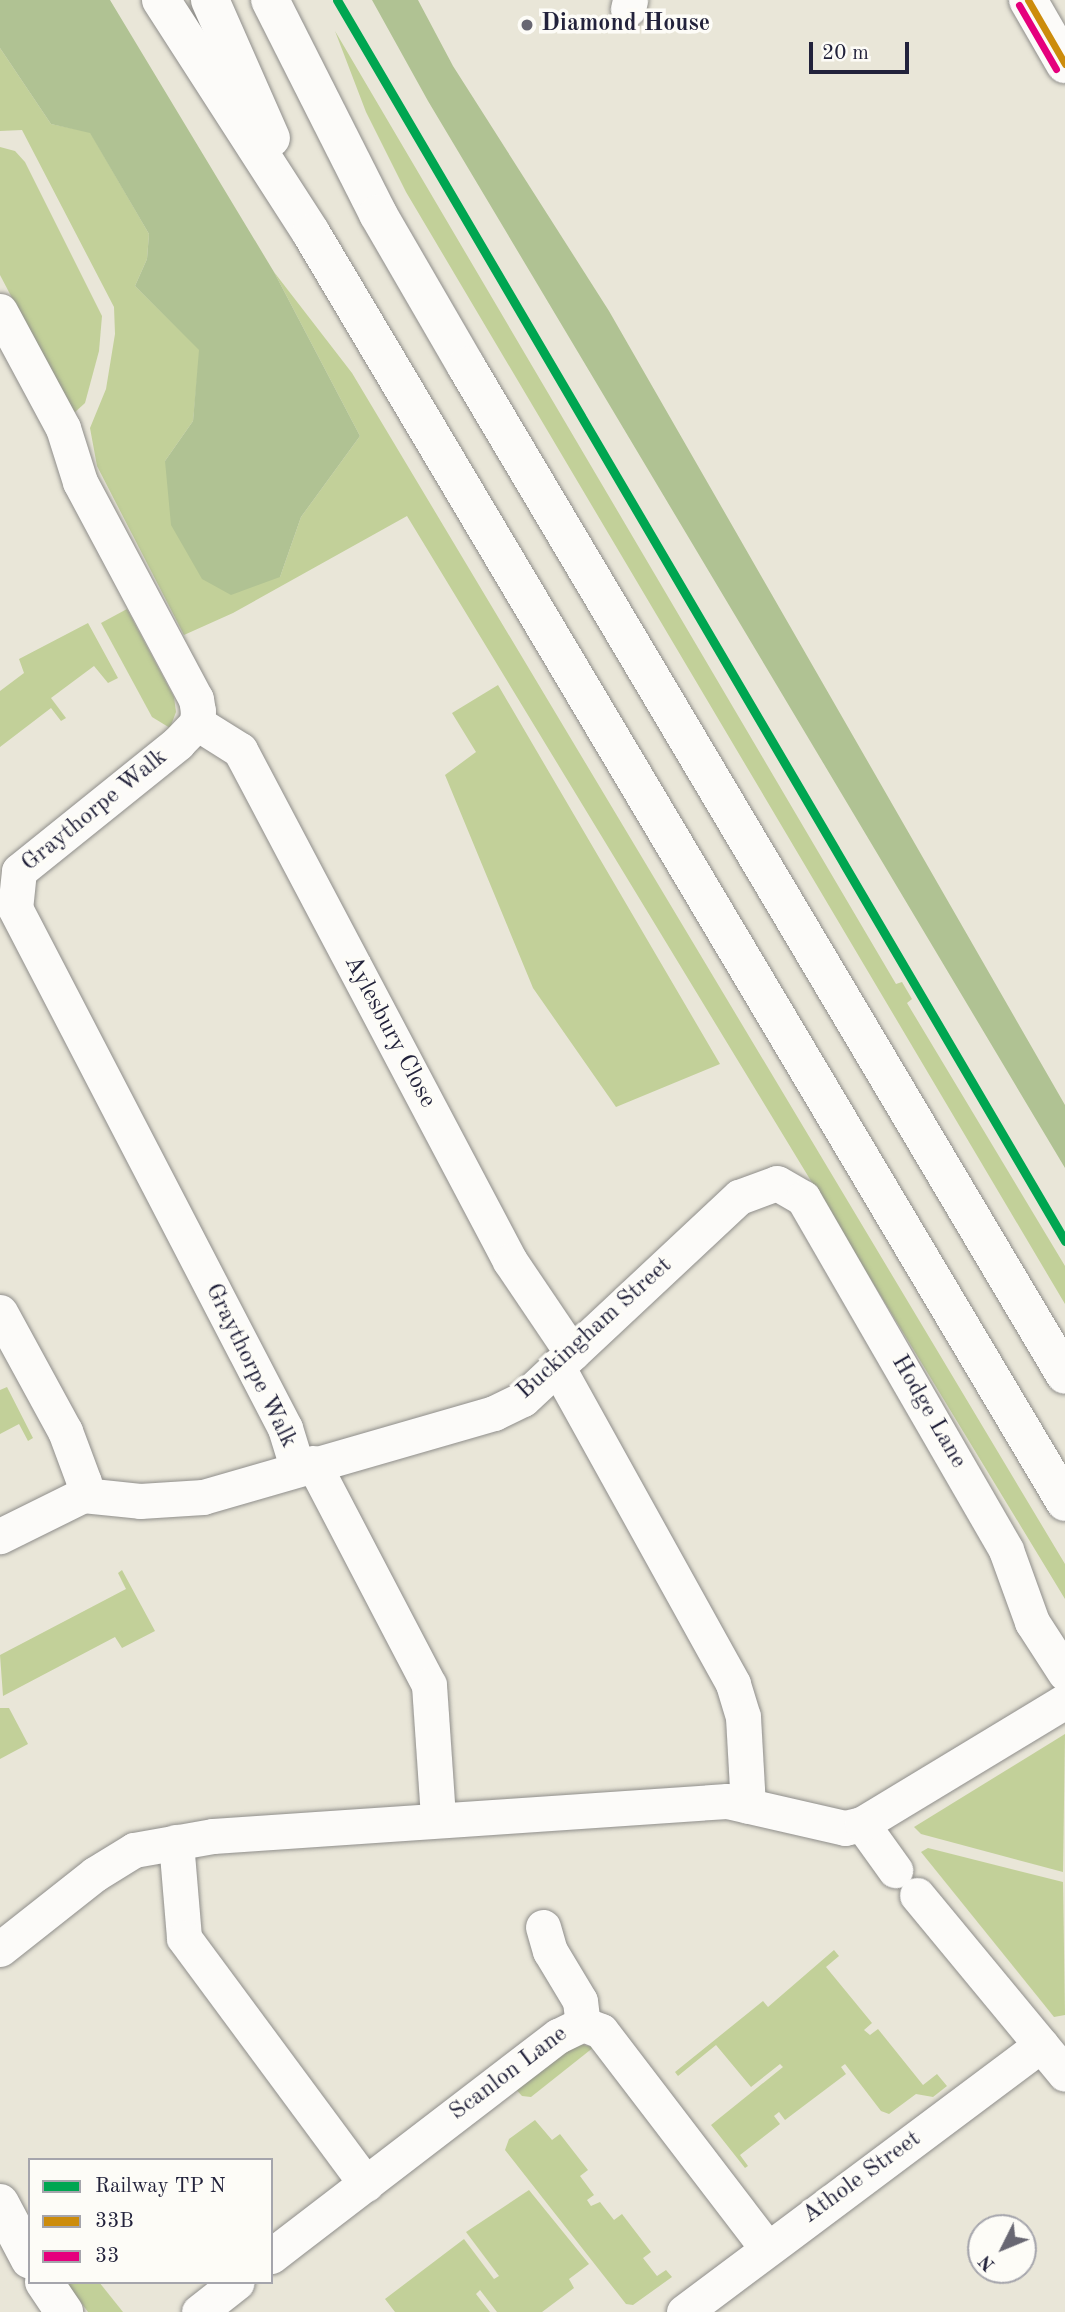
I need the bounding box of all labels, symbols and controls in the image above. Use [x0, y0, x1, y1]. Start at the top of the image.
place label: Diamond House [541, 11, 710, 39]
marker: Diamond House [519, 17, 535, 33]
scale bar [813, 28, 913, 72]
text: 20 m [822, 43, 869, 64]
street label: Graythorpe Walk [16, 743, 174, 879]
street label: Aylesbury Close [337, 951, 441, 1113]
street label: Buckingham Street [511, 1252, 679, 1406]
street label: Graythorpe Walk [198, 1279, 302, 1453]
street label: Hodge Lane [884, 1350, 972, 1474]
street label: Scanlon Lane [444, 2020, 574, 2128]
street label: Athole Street [797, 2125, 927, 2231]
legend [28, 2158, 273, 2284]
text: Railway TP N [95, 2176, 226, 2197]
text: 33B [95, 2211, 134, 2232]
north arrow [967, 2214, 1037, 2284]
text: 33 [95, 2246, 119, 2267]
text: N [976, 2251, 1000, 2274]

